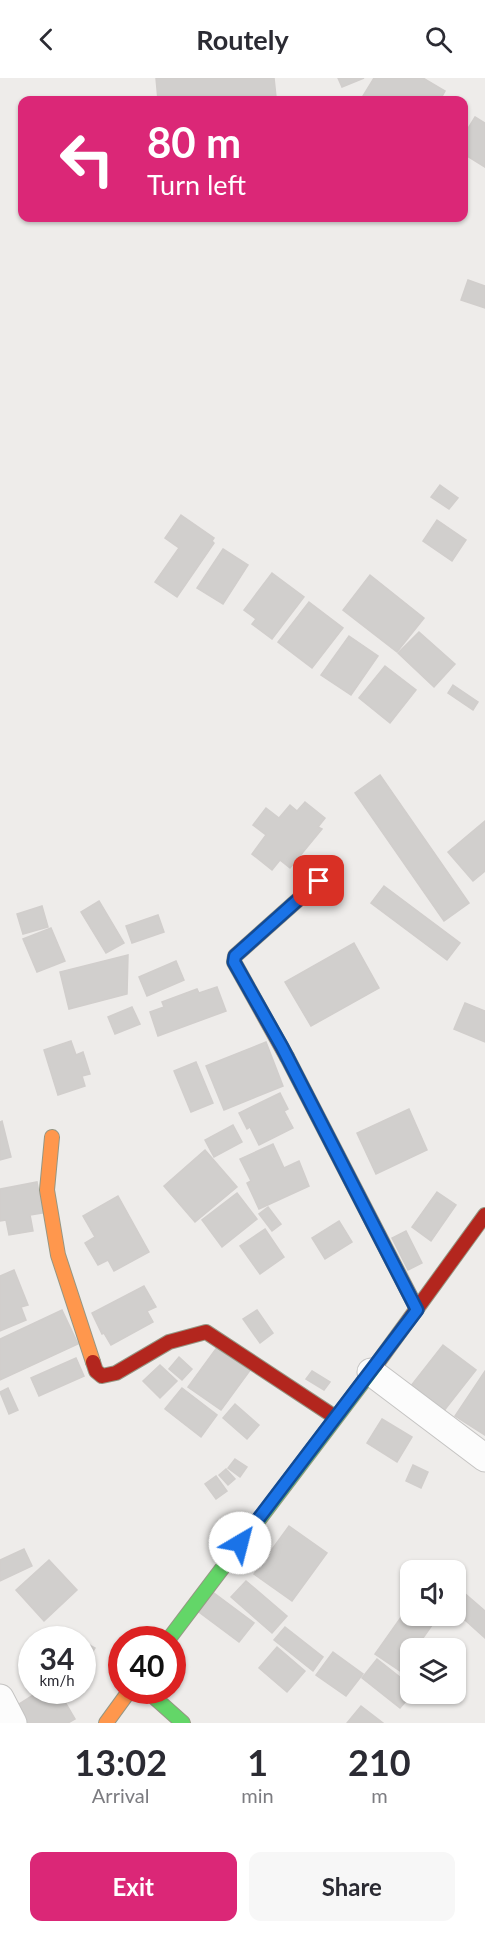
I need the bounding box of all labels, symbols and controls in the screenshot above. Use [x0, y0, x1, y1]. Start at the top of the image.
icon: back [30, 23, 63, 56]
text: Routely [196, 23, 289, 56]
icon: search [422, 23, 455, 56]
text: 80 m [147, 117, 241, 167]
icon: left [48, 120, 126, 198]
text: Turn left [147, 168, 246, 201]
pin [293, 855, 344, 906]
icon: arrive [302, 864, 335, 897]
position arrow [208, 1511, 272, 1575]
map controls [400, 1560, 466, 1704]
button: sound [400, 1560, 466, 1626]
speed limit sign: 40 [108, 1626, 186, 1704]
button: layers [400, 1638, 466, 1704]
text: 34 [40, 1640, 74, 1676]
text: km/h [39, 1671, 75, 1689]
text: 13:02 [74, 1740, 167, 1784]
text: 1 [247, 1740, 268, 1784]
text: 210 [348, 1740, 411, 1784]
text: Arrival [92, 1783, 149, 1807]
text: min [241, 1783, 274, 1807]
text: m [371, 1783, 388, 1807]
button: Exit [30, 1852, 237, 1921]
button: Share [249, 1852, 455, 1921]

